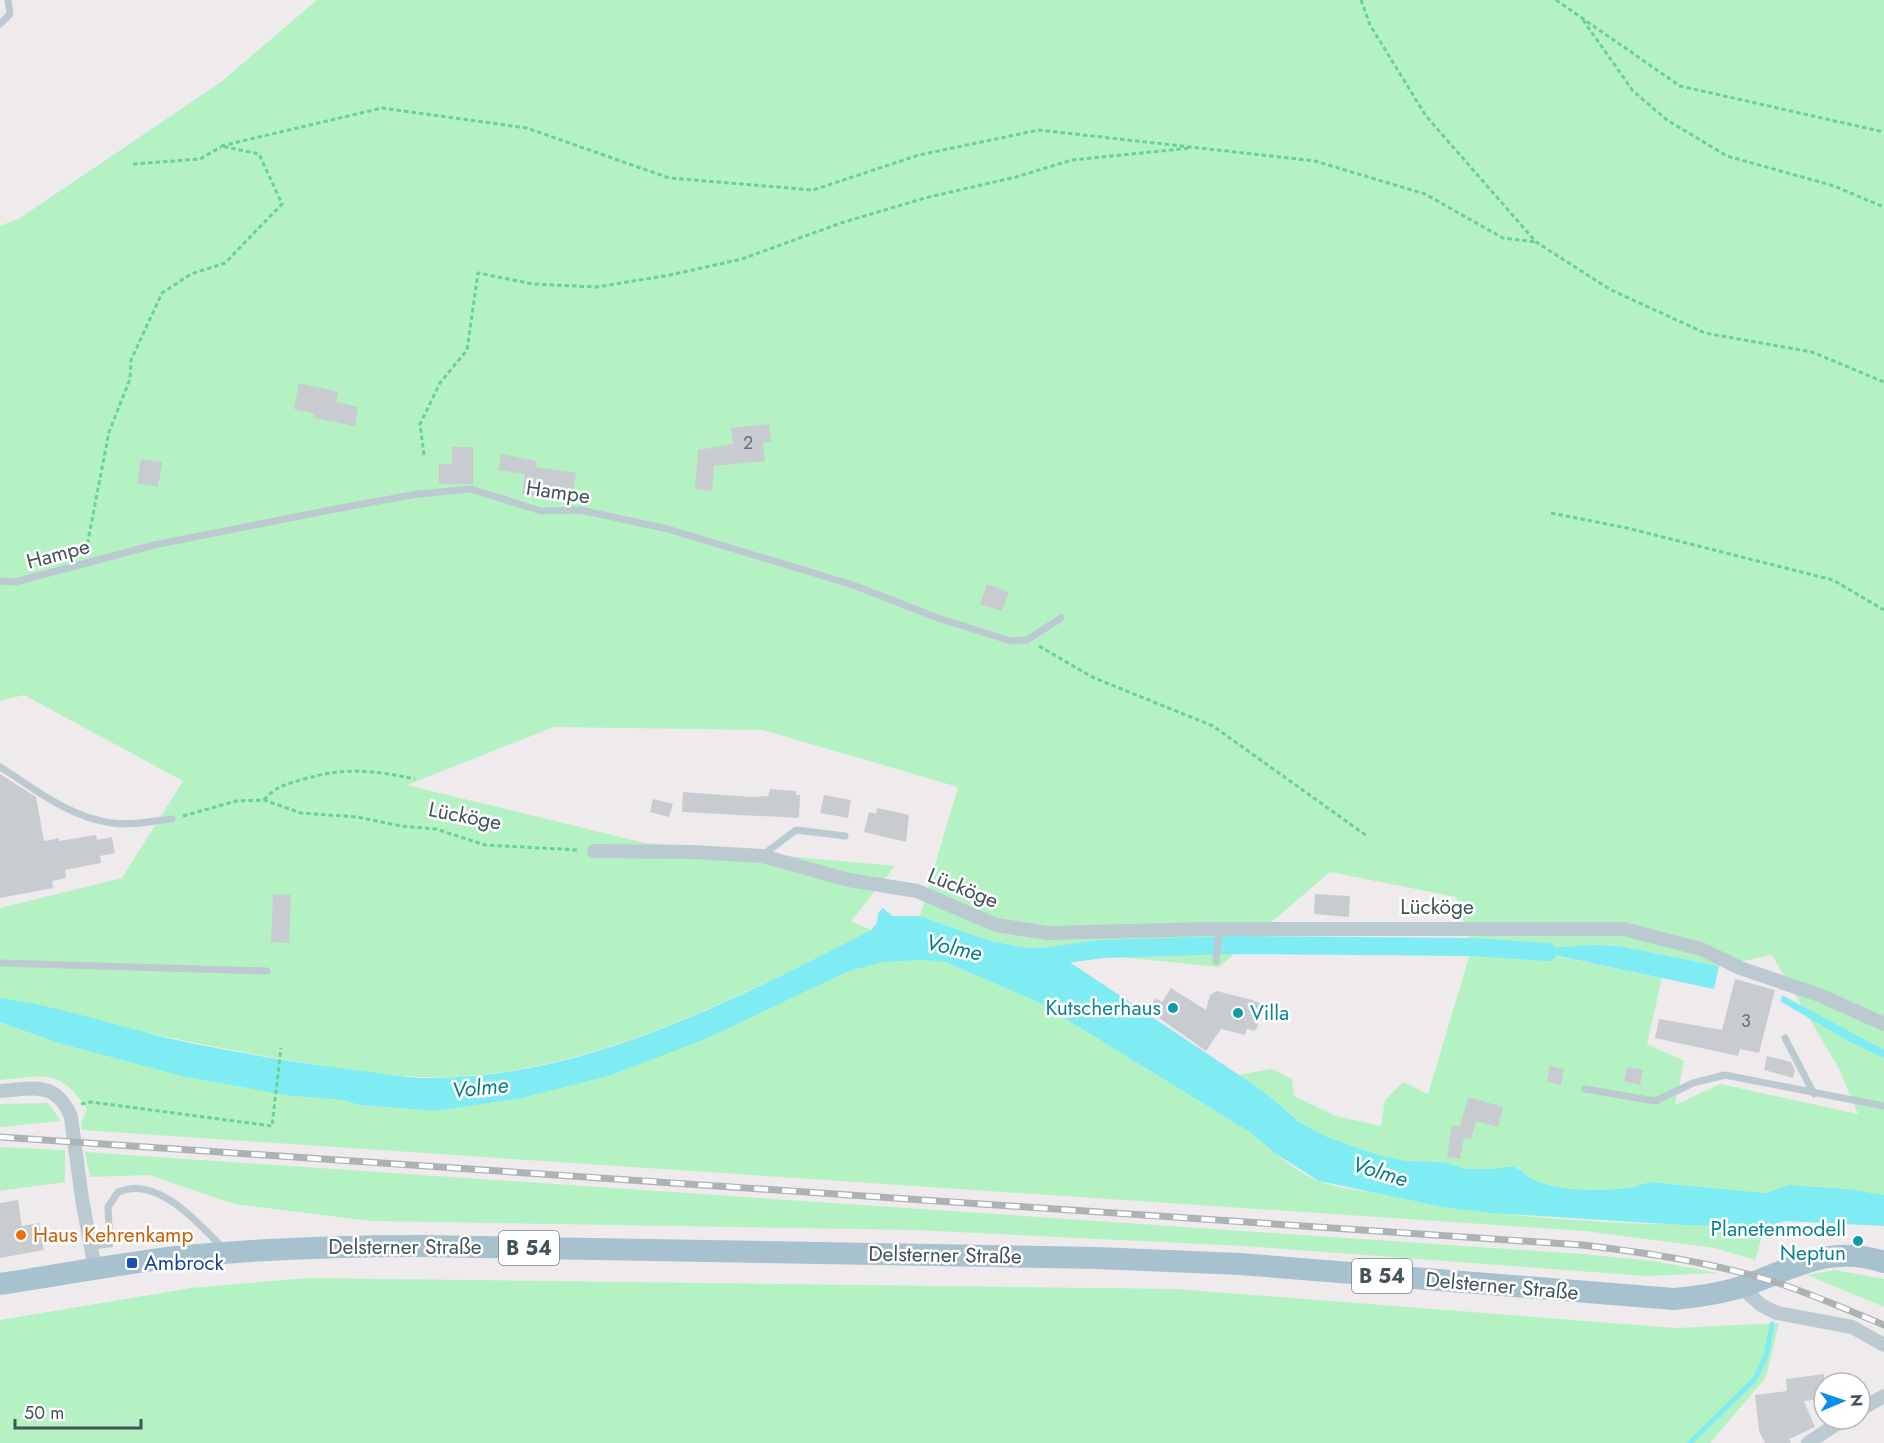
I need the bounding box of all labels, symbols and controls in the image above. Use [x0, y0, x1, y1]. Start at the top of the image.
house number: 2 [743, 430, 753, 456]
street label: Hampe [524, 473, 592, 511]
street label: Hampe [23, 531, 93, 577]
street label: Lücköge [426, 794, 504, 838]
street label: Lücköge [923, 860, 1003, 916]
street label: Lücköge [1400, 892, 1474, 922]
water label: Volme [923, 925, 985, 969]
place label: Kutscherhaus [1046, 993, 1161, 1023]
place label: Villa [1250, 998, 1289, 1028]
marker: Kutscherhaus [1166, 1001, 1180, 1015]
marker: Villa [1231, 1006, 1245, 1020]
house number: 3 [1741, 1008, 1751, 1034]
water label: Volme [450, 1068, 510, 1106]
water label: Volme [1348, 1147, 1412, 1195]
place label: Planetenmodell Neptun [1711, 1214, 1846, 1268]
place label: Haus Kehrenkamp [33, 1220, 193, 1250]
marker: Haus Kehrenkamp [14, 1228, 28, 1242]
road number: B 54 [499, 1231, 559, 1265]
street label: Delsterner Straße [328, 1232, 482, 1262]
marker: Planetenmodell Neptun [1851, 1234, 1865, 1248]
street label: Delsterner Straße [868, 1239, 1022, 1271]
place label: Ambrock [144, 1248, 225, 1278]
marker: Ambrock [125, 1256, 139, 1270]
road number: B 54 [1352, 1259, 1412, 1293]
street label: Delsterner Straße [1424, 1264, 1580, 1308]
north arrow [1812, 1371, 1872, 1431]
scale bar [15, 1392, 141, 1430]
text: N [1845, 1394, 1868, 1407]
text: 50 m [24, 1400, 64, 1426]

